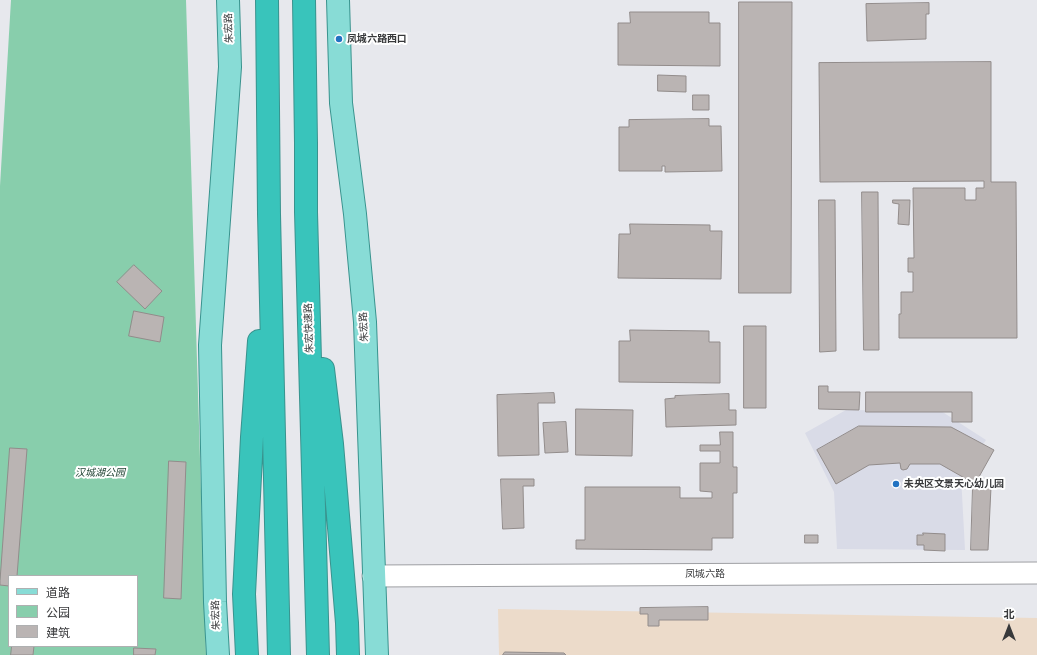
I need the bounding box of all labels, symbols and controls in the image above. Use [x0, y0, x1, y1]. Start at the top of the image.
street label: 朱宏路 [222, 13, 236, 43]
place label: 凤城六路西口 [347, 33, 407, 45]
marker: 凤城六路西口 [334, 34, 344, 44]
street label: 朱宏快速路 [302, 303, 316, 353]
street label: 朱宏路 [357, 312, 371, 342]
park label: 汉城湖公园 [75, 467, 125, 479]
place label: 未央区文景天心幼儿园 [904, 478, 1004, 490]
marker: 未央区文景天心幼儿园 [891, 479, 901, 489]
street label: 凤城六路 [685, 568, 725, 580]
legend [8, 575, 138, 647]
text: 道路 [46, 586, 70, 600]
street label: 朱宏路 [209, 600, 223, 630]
text: 公园 [46, 606, 70, 620]
north arrow [989, 607, 1029, 647]
text: 北 [1004, 608, 1015, 621]
text: 建筑 [46, 626, 70, 640]

